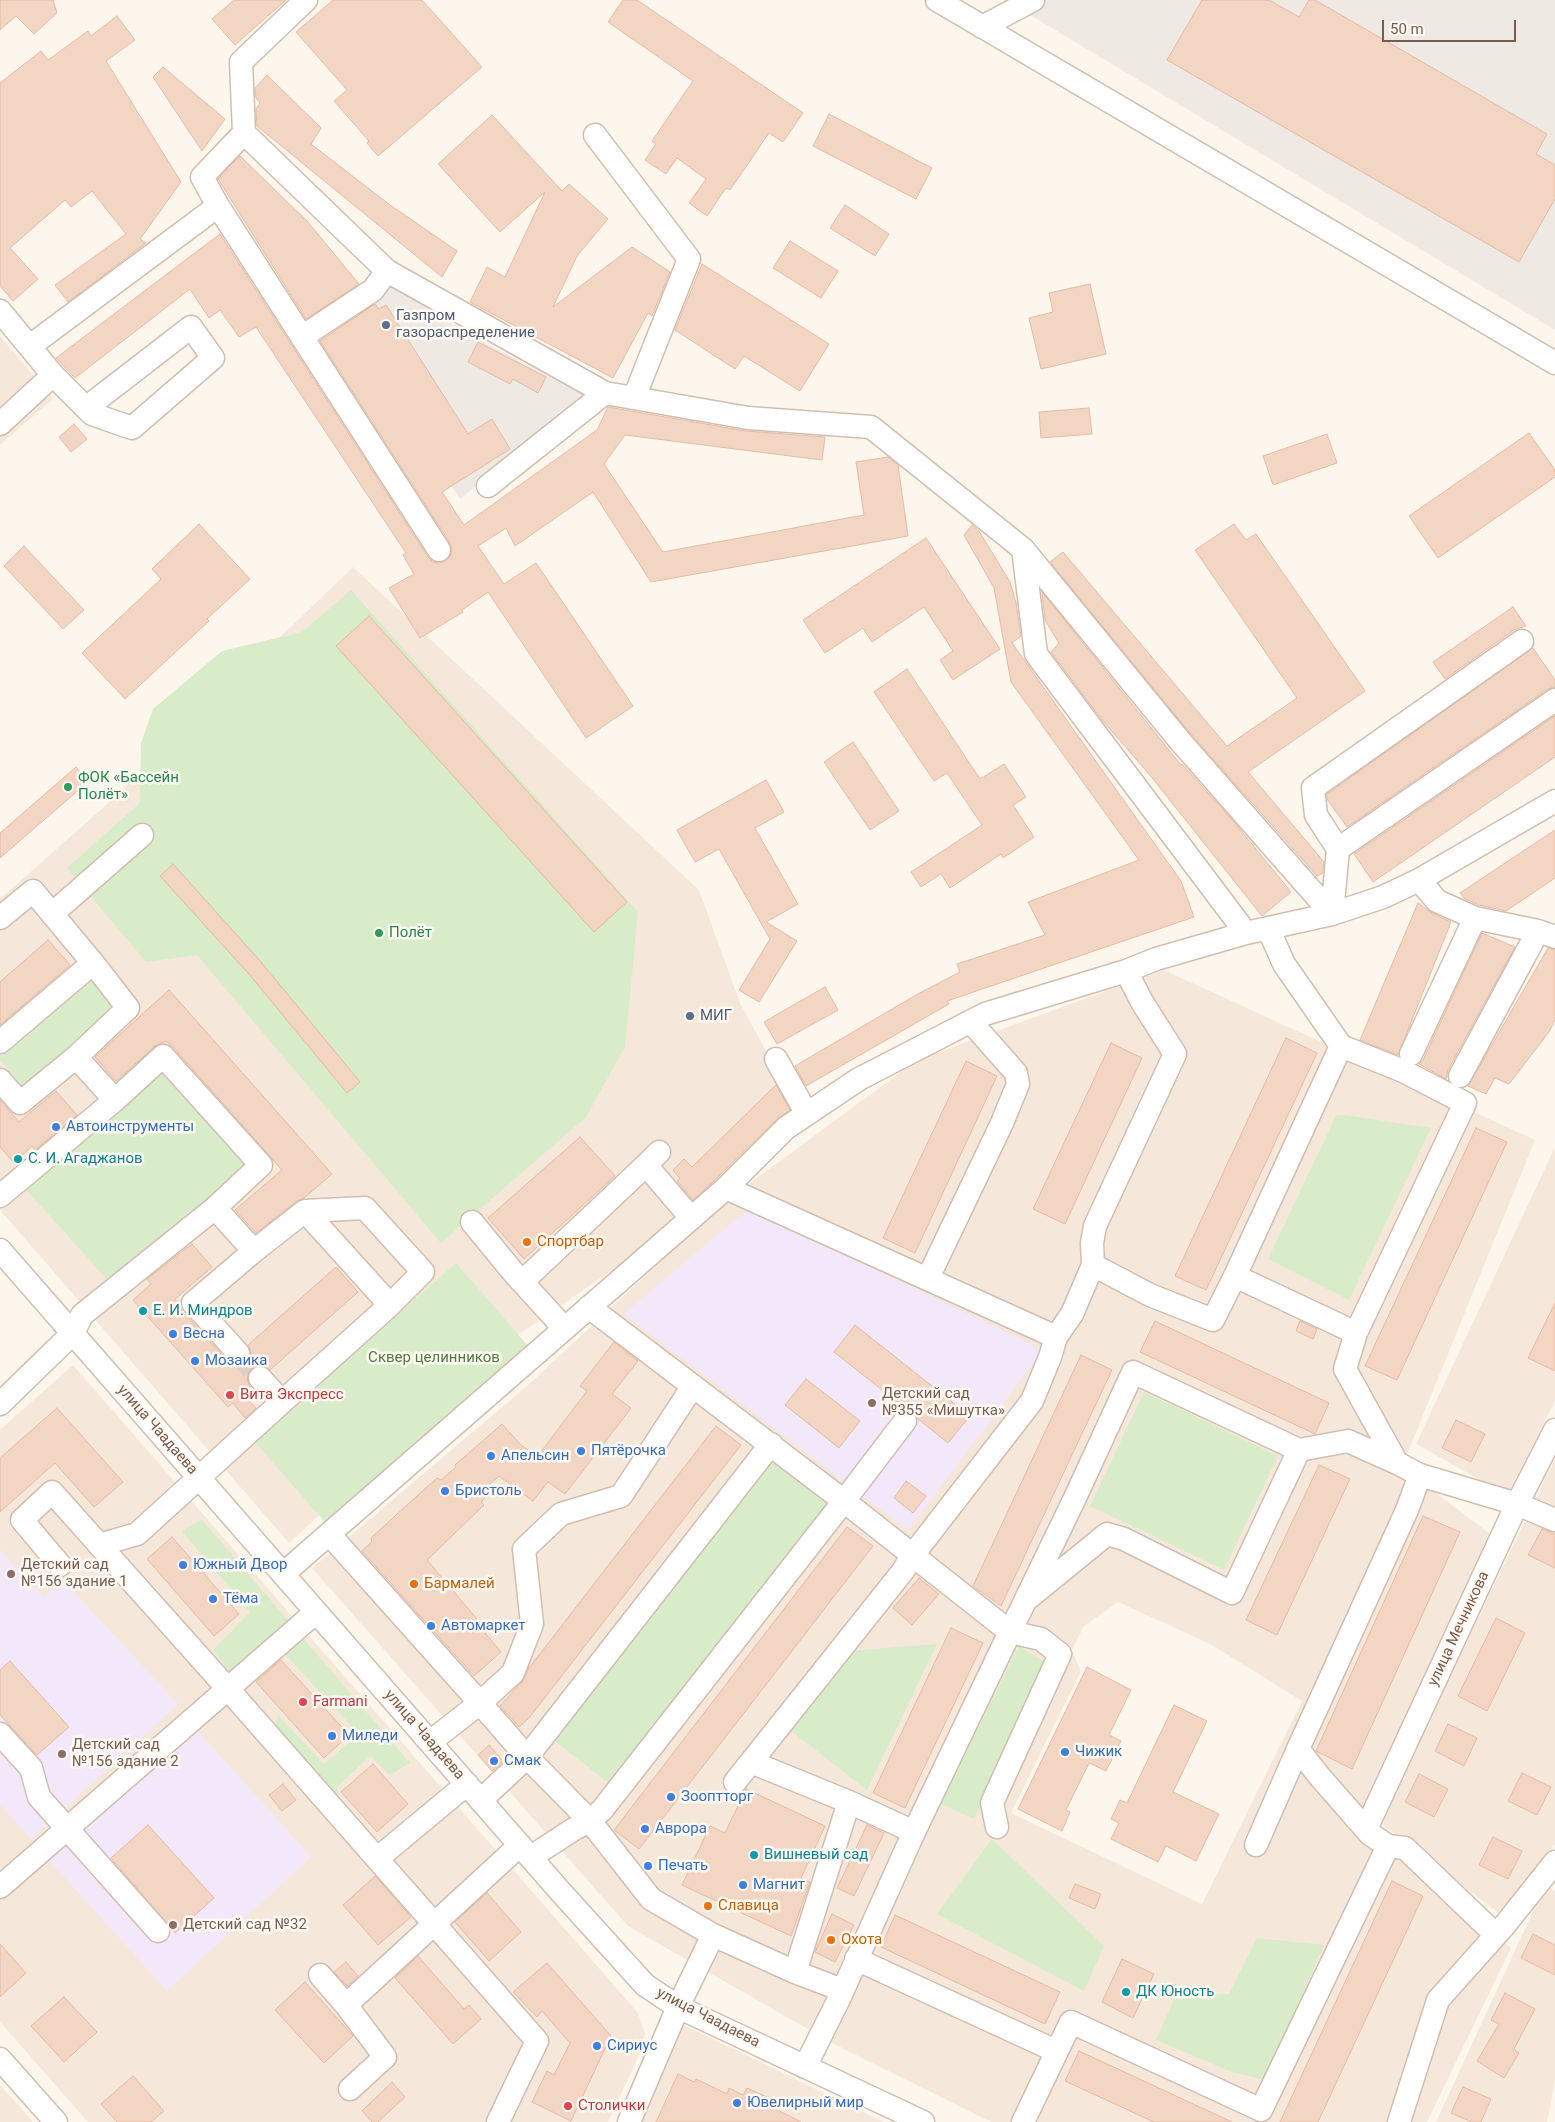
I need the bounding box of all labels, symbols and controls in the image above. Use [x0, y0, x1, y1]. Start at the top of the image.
scale bar [1385, 10, 1519, 42]
text: 50 m [1390, 20, 1424, 38]
place label: Газпром газораспределение [396, 307, 535, 342]
marker: Газпром газораспределение [380, 319, 392, 331]
place label: ФОК «Бассейн Полёт» [78, 769, 179, 804]
marker: ФОК «Бассейн Полёт» [62, 781, 74, 793]
place label: Полёт [389, 924, 432, 942]
marker: Полёт [373, 927, 385, 939]
place label: МИГ [700, 1007, 732, 1025]
marker: МИГ [684, 1010, 696, 1022]
place label: Автоинструменты [66, 1118, 194, 1136]
marker: Автоинструменты [50, 1121, 62, 1133]
place label: С. И. Агаджанов [28, 1150, 143, 1168]
marker: С. И. Агаджанов [12, 1153, 24, 1165]
place label: Спортбар [537, 1233, 604, 1251]
marker: Спортбар [521, 1236, 533, 1248]
place label: Е. И. Миндров [153, 1302, 253, 1320]
marker: Е. И. Миндров [137, 1305, 149, 1317]
place label: Весна [183, 1325, 225, 1343]
marker: Весна [167, 1328, 179, 1340]
park label: Сквер целинников [368, 1349, 500, 1367]
place label: Мозаика [205, 1352, 267, 1370]
marker: Мозаика [189, 1355, 201, 1367]
street label: улица Чаадаева [113, 1381, 201, 1479]
place label: Детский сад №355 «Мишутка» [882, 1385, 1005, 1420]
place label: Вита Экспресс [240, 1386, 344, 1404]
marker: Вита Экспресс [224, 1389, 236, 1401]
marker: Детский сад №355 «Мишутка» [866, 1397, 878, 1409]
place label: Пятёрочка [591, 1442, 666, 1460]
marker: Пятёрочка [575, 1445, 587, 1457]
place label: Апельсин [501, 1447, 569, 1465]
marker: Апельсин [485, 1450, 497, 1462]
place label: Бристоль [455, 1482, 522, 1500]
marker: Бристоль [439, 1485, 451, 1497]
place label: Детский сад №156 здание 1 [21, 1556, 128, 1591]
place label: Южный Двор [193, 1556, 287, 1574]
marker: Южный Двор [177, 1559, 189, 1571]
marker: Детский сад №156 здание 1 [5, 1568, 17, 1580]
street label: улица Мечникова [1425, 1569, 1493, 1689]
place label: Бармалей [424, 1575, 495, 1593]
marker: Бармалей [408, 1578, 420, 1590]
place label: Тёма [223, 1590, 258, 1608]
marker: Тёма [207, 1593, 219, 1605]
place label: Автомаркет [441, 1617, 526, 1635]
marker: Автомаркет [425, 1620, 437, 1632]
street label: улица Чаадаева [380, 1686, 468, 1784]
place label: Farmani [313, 1693, 368, 1711]
marker: Farmani [297, 1696, 309, 1708]
place label: Миледи [342, 1727, 398, 1745]
marker: Миледи [326, 1730, 338, 1742]
place label: Детский сад №156 здание 2 [72, 1736, 179, 1771]
place label: Чижик [1075, 1743, 1122, 1761]
marker: Чижик [1059, 1746, 1071, 1758]
marker: Детский сад №156 здание 2 [56, 1748, 68, 1760]
place label: Смак [504, 1752, 541, 1770]
marker: Смак [488, 1755, 500, 1767]
place label: Зооптторг [681, 1788, 753, 1806]
marker: Зооптторг [665, 1791, 677, 1803]
place label: Аврора [655, 1820, 707, 1838]
marker: Аврора [639, 1823, 651, 1835]
place label: Вишневый сад [764, 1846, 868, 1864]
marker: Вишневый сад [748, 1849, 760, 1861]
place label: Печать [658, 1857, 708, 1875]
marker: Печать [642, 1860, 654, 1872]
place label: Магнит [753, 1876, 805, 1894]
marker: Магнит [737, 1879, 749, 1891]
place label: Славица [718, 1897, 779, 1915]
marker: Славица [702, 1900, 714, 1912]
place label: Детский сад №32 [183, 1916, 307, 1934]
marker: Детский сад №32 [167, 1919, 179, 1931]
place label: Охота [841, 1931, 882, 1949]
marker: Охота [825, 1934, 837, 1946]
place label: ДК Юность [1136, 1983, 1214, 2001]
street label: улица Чаадаева [653, 1984, 763, 2052]
marker: ДК Юность [1120, 1986, 1132, 1998]
place label: Сириус [607, 2037, 657, 2055]
marker: Сириус [591, 2040, 603, 2052]
place label: Ювелирный мир [747, 2094, 864, 2112]
place label: Столички [578, 2097, 645, 2115]
marker: Ювелирный мир [731, 2097, 743, 2109]
marker: Столички [562, 2100, 574, 2112]

